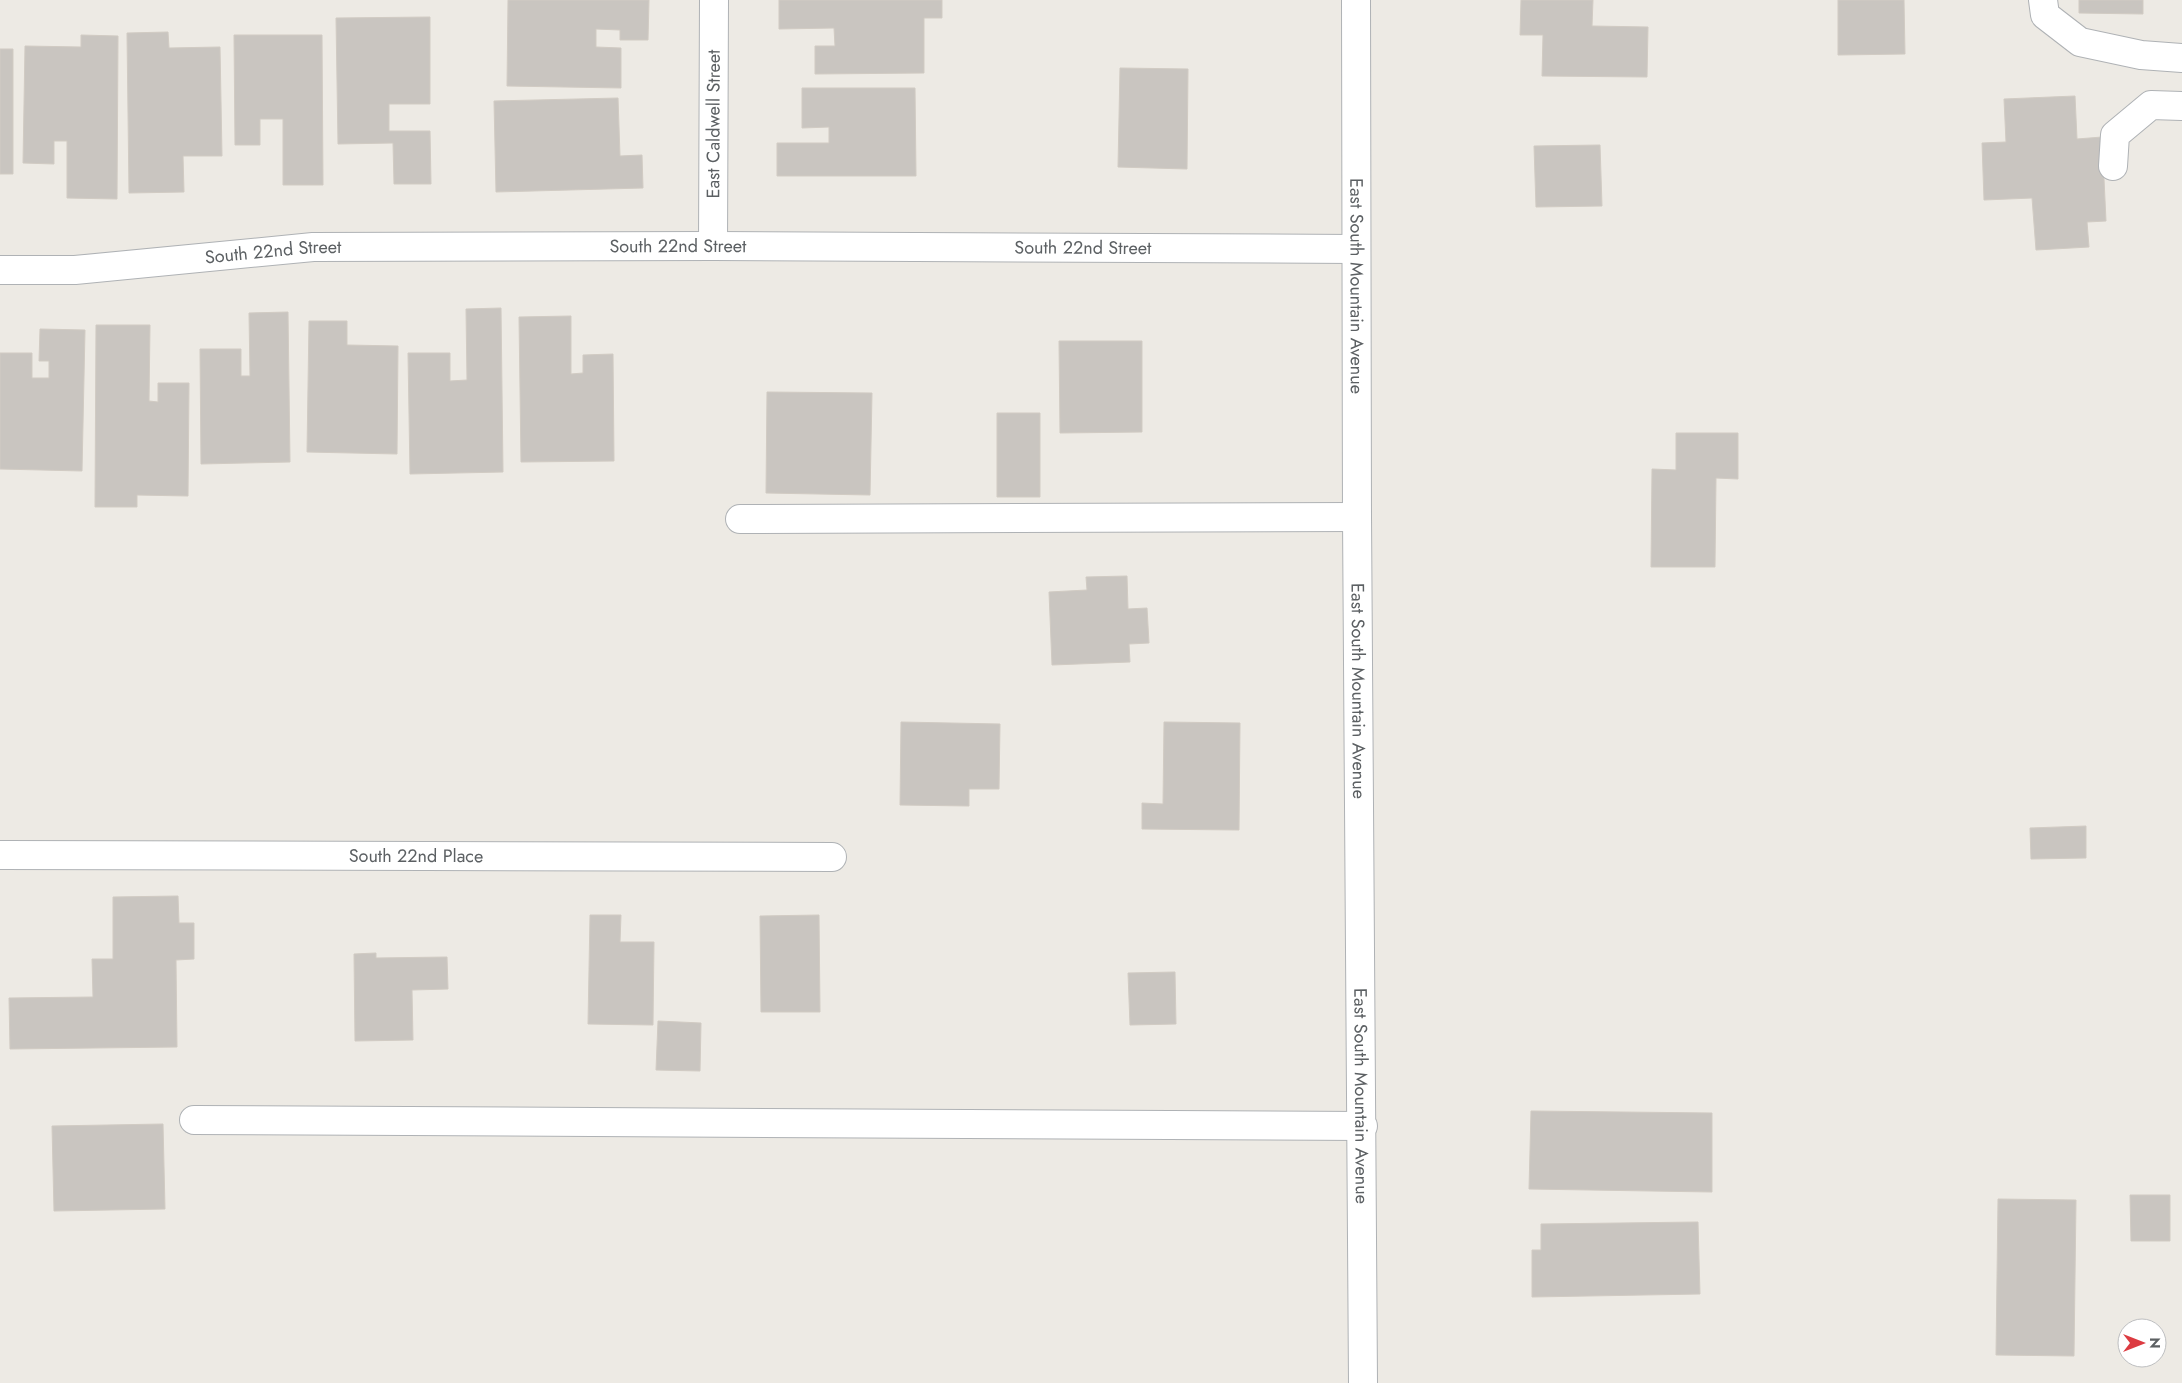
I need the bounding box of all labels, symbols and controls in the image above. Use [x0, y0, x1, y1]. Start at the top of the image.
street label: East Caldwell Street [700, 49, 727, 199]
street label: East South Mountain Avenue [1343, 178, 1370, 394]
street label: South 22nd Street [609, 233, 747, 259]
street label: South 22nd Street [204, 234, 342, 270]
street label: South 22nd Street [1014, 234, 1152, 261]
street label: East South Mountain Avenue [1344, 583, 1372, 799]
street label: South 22nd Place [349, 843, 483, 869]
street label: East South Mountain Avenue [1347, 988, 1375, 1204]
north arrow [2117, 1318, 2167, 1368]
text: N [2145, 1337, 2165, 1349]

